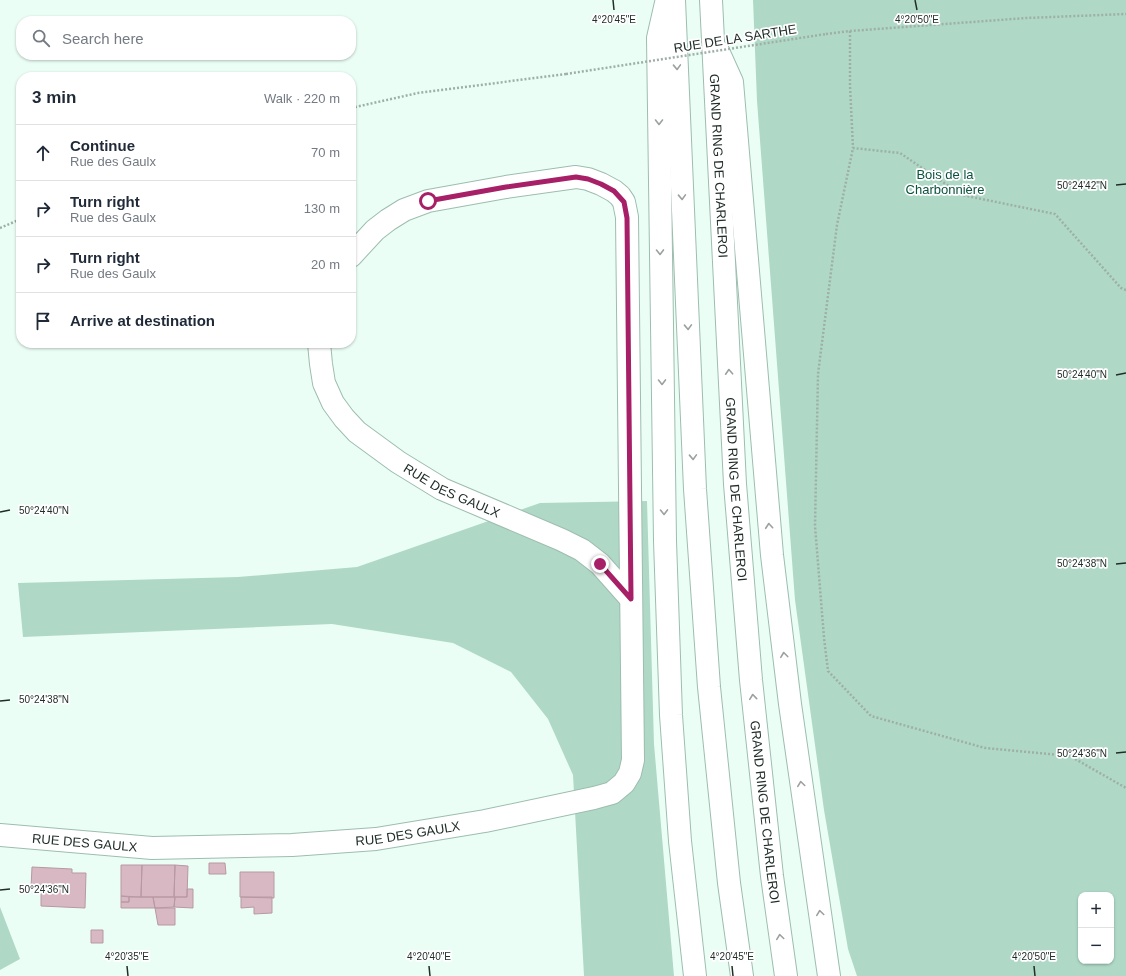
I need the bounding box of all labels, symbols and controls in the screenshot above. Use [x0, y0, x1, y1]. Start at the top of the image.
text: 4°20'45"E [592, 14, 636, 25]
text: 4°20'50"E [895, 14, 939, 25]
search box [16, 16, 356, 60]
street label: RUE DE LA SARTHE [673, 21, 798, 56]
icon: search [30, 27, 52, 49]
text: Search here [62, 30, 144, 47]
one-way arrow [672, 64, 681, 70]
street label: GRAND RING DE CHARLEROI [707, 73, 731, 258]
text: 3 min [32, 88, 76, 107]
text: Walk · 220 m [264, 91, 340, 106]
one-way arrow [655, 119, 663, 125]
text: Continue [70, 137, 135, 154]
icon: ahead [32, 142, 54, 164]
text: 70 m [311, 145, 340, 160]
text: Rue des Gaulx [70, 154, 156, 169]
park label: Bois de la Charbonnière [906, 167, 984, 197]
text: 50°24'42"N [1057, 180, 1107, 191]
route start [419, 192, 437, 210]
text: Turn right [70, 193, 140, 210]
one-way arrow [678, 194, 687, 200]
icon: right [32, 198, 54, 220]
text: 130 m [304, 201, 340, 216]
text: Rue des Gaulx [70, 210, 156, 225]
text: Turn right [70, 249, 140, 266]
one-way arrow [656, 249, 664, 255]
icon: right [32, 254, 54, 276]
text: 20 m [311, 257, 340, 272]
text: Rue des Gaulx [70, 266, 156, 281]
icon: arrive [32, 310, 54, 332]
text: Arrive at destination [70, 312, 215, 329]
one-way arrow [684, 324, 692, 330]
one-way arrow [725, 369, 734, 375]
text: 50°24'40"N [1057, 369, 1107, 380]
one-way arrow [658, 379, 666, 385]
street label: GRAND RING DE CHARLEROI [723, 397, 750, 582]
one-way arrow [689, 454, 698, 460]
street label: RUE DES GAULX [401, 460, 502, 521]
text: 50°24'40"N [19, 505, 69, 516]
one-way arrow [660, 509, 668, 515]
one-way arrow [765, 523, 774, 529]
route end [591, 555, 609, 573]
text: 50°24'38"N [1057, 558, 1107, 569]
one-way arrow [780, 652, 789, 658]
text: 50°24'38"N [19, 694, 69, 705]
one-way arrow [749, 694, 758, 700]
street label: GRAND RING DE CHARLEROI [747, 720, 783, 905]
text: 50°24'36"N [1057, 748, 1107, 759]
one-way arrow [797, 781, 806, 787]
street label: RUE DES GAULX [355, 818, 461, 848]
street label: RUE DES GAULX [31, 831, 138, 855]
text: 50°24'36"N [19, 884, 69, 895]
map controls [1078, 892, 1114, 964]
button: + [1078, 892, 1114, 928]
one-way arrow [816, 910, 825, 916]
button: − [1078, 928, 1114, 964]
one-way arrow [776, 934, 785, 940]
text: 4°20'35"E [105, 951, 149, 962]
text: 4°20'40"E [407, 951, 451, 962]
text: 4°20'45"E [710, 951, 754, 962]
text: 4°20'50"E [1012, 951, 1056, 962]

